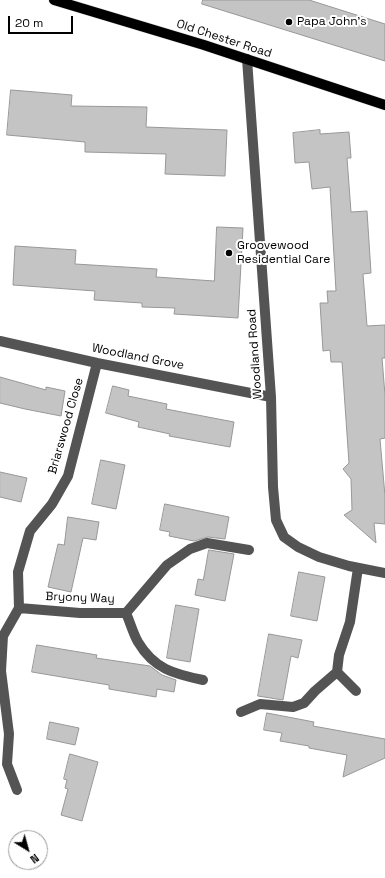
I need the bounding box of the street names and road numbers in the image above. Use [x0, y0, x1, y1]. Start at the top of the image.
street label: Old Chester Road [174, 17, 274, 61]
street label: Woodland Road [245, 308, 265, 400]
street label: Woodland Grove [91, 341, 185, 373]
street label: Briarswood Close [45, 376, 87, 476]
street label: Bryony Way [45, 590, 115, 606]

